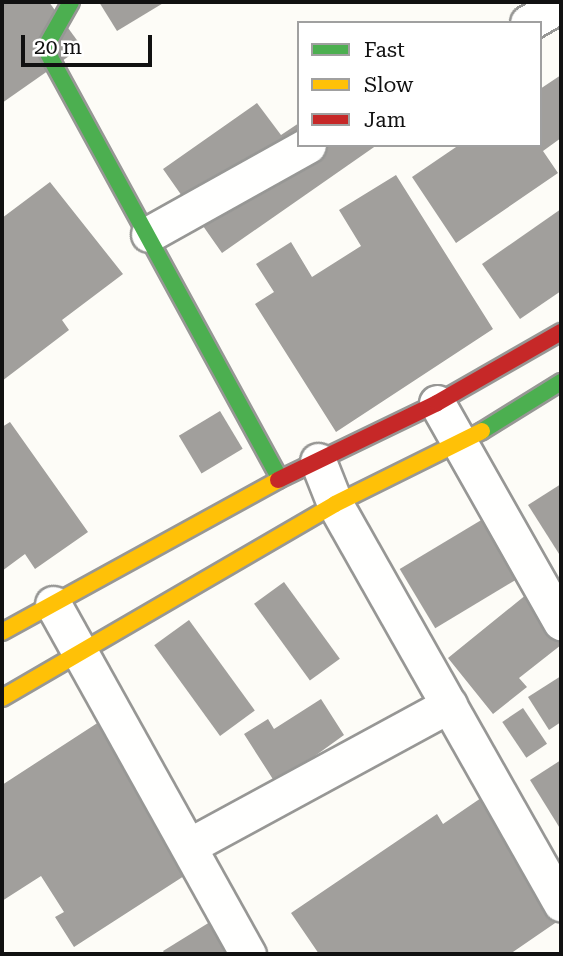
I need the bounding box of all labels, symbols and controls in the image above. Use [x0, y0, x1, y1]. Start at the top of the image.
scale bar [24, 21, 156, 65]
legend [297, 21, 542, 147]
text: 20 m [34, 35, 82, 59]
text: Fast [364, 38, 405, 62]
text: Slow [364, 73, 413, 97]
text: Jam [364, 108, 406, 132]

